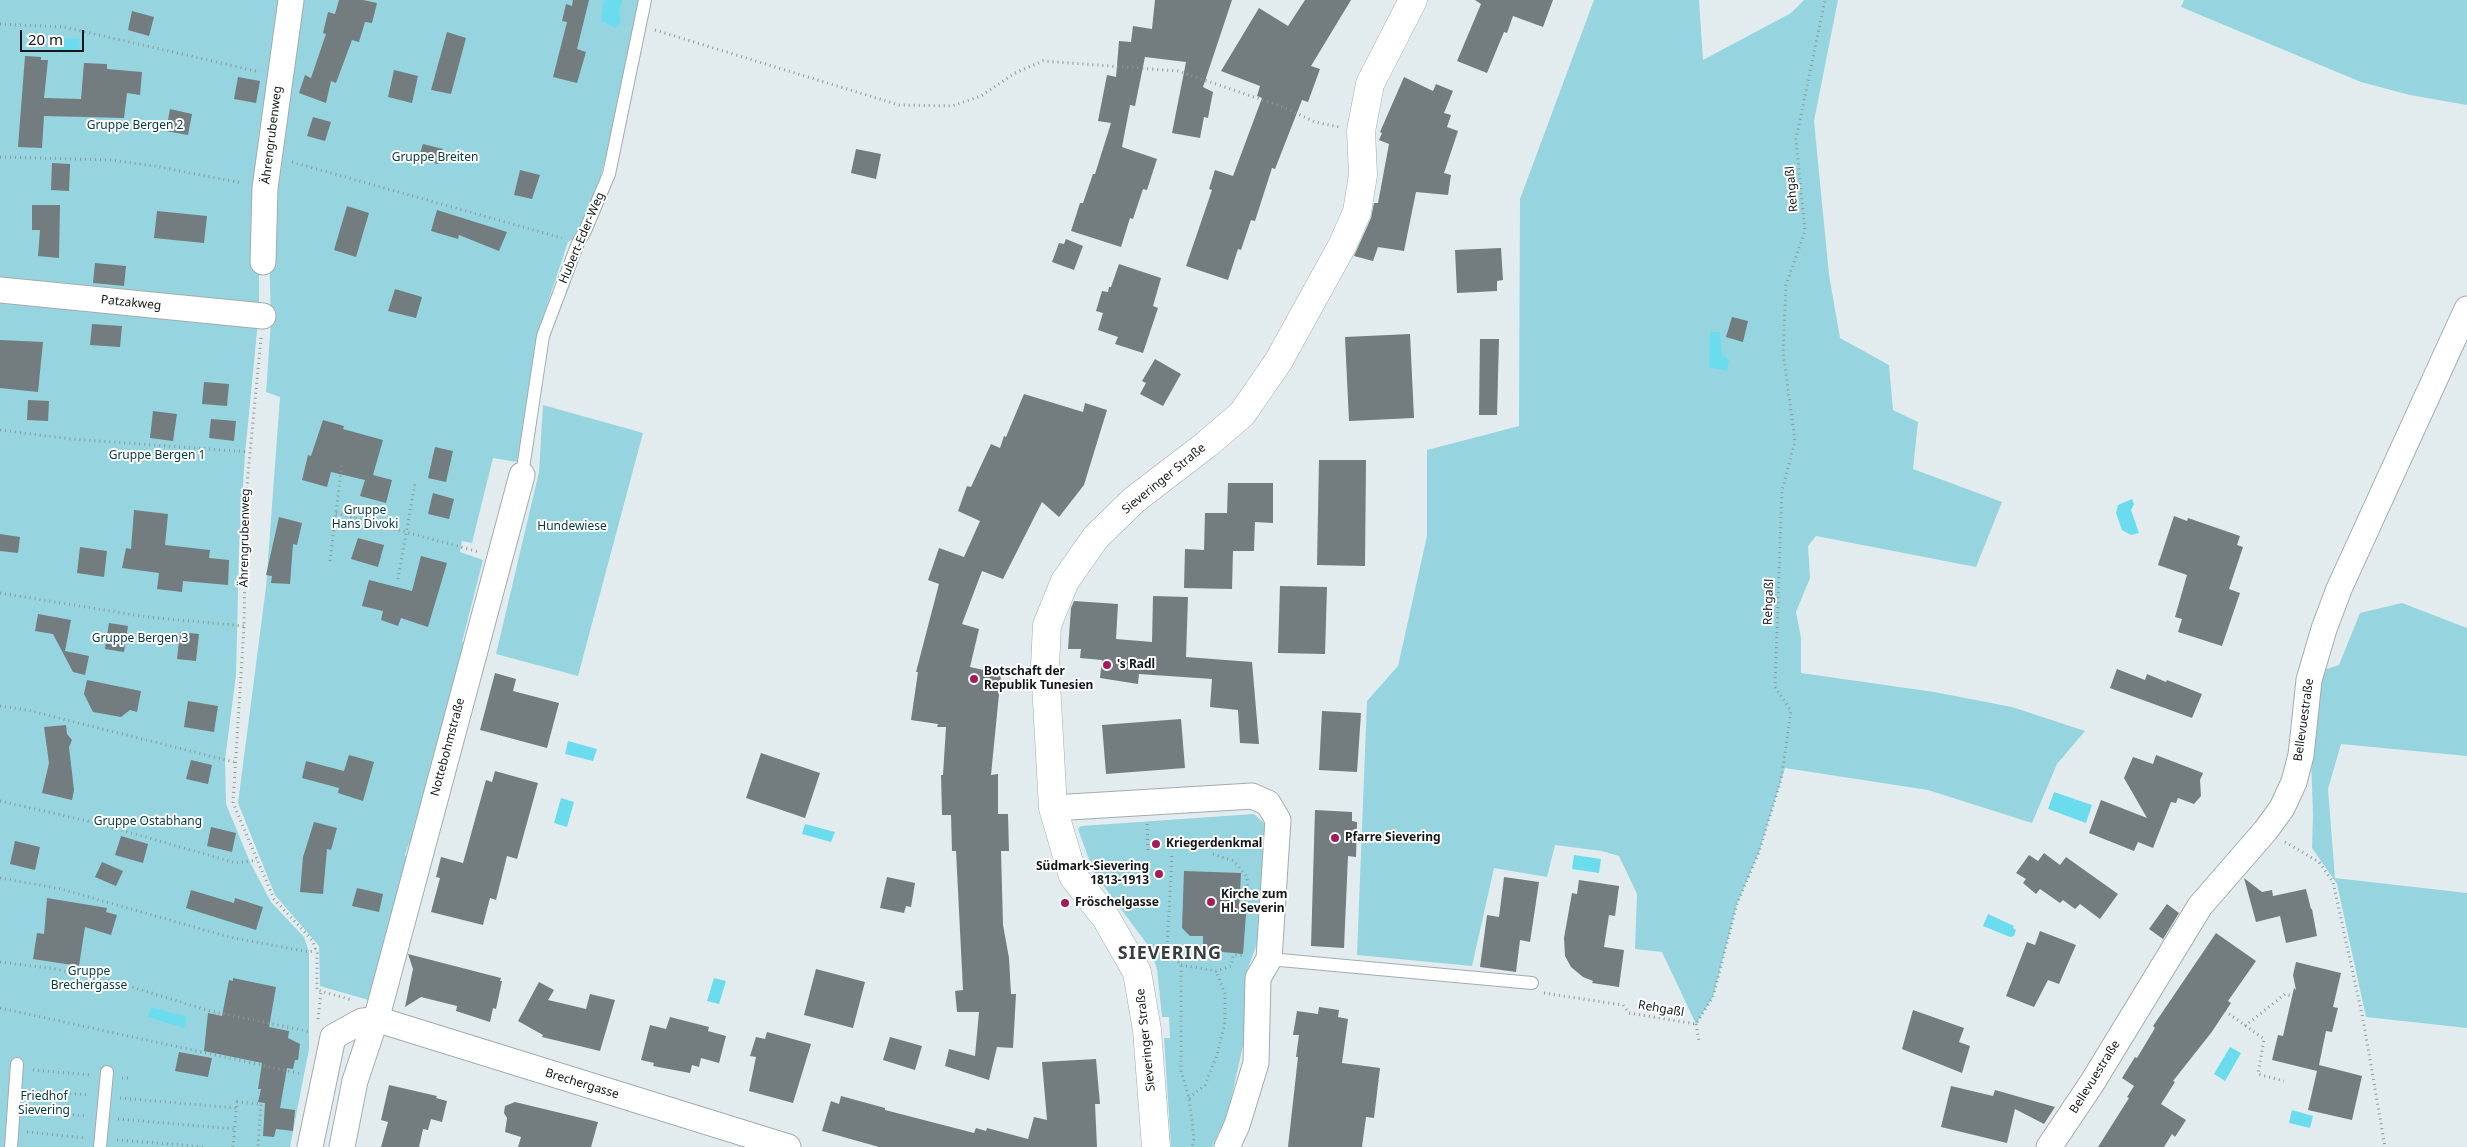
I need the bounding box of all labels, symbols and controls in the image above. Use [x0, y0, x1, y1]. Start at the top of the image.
scale bar [22, 20, 86, 52]
text: 20 m [28, 29, 63, 49]
street label: Ährengrubenweg [259, 85, 285, 185]
park label: Gruppe Bergen 2 [87, 119, 183, 133]
park label: Gruppe Breiten [392, 151, 478, 165]
street label: Rehgaßl [1783, 165, 1801, 213]
street label: Hubert-Eder-Weg [556, 190, 608, 286]
street label: Patzakweg [100, 293, 162, 313]
street label: Sieveringer Straße [1119, 441, 1209, 517]
park label: Gruppe Bergen 1 [109, 449, 205, 463]
street label: Ährengrubenweg [237, 488, 253, 588]
park label: Gruppe Hans Divoki [332, 504, 398, 532]
park label: Hundewiese [537, 520, 607, 534]
street label: Rehgaßl [1761, 579, 1777, 625]
park label: Gruppe Bergen 3 [92, 632, 188, 646]
place label: 's Radl [1117, 658, 1155, 672]
marker: 's Radl [1101, 659, 1113, 671]
place label: Botschaft der Republik Tunesien [984, 665, 1093, 693]
marker: Botschaft der Republik Tunesien [968, 673, 980, 685]
street label: Bellevuestraße [2291, 678, 2317, 762]
street label: Nottebohmstraße [428, 696, 468, 798]
park label: Gruppe Ostabhang [94, 815, 202, 829]
place label: Pfarre Sievering [1345, 831, 1441, 845]
marker: Pfarre Sievering [1329, 832, 1341, 844]
place label: Kriegerdenkmal [1166, 837, 1262, 851]
marker: Kriegerdenkmal [1150, 838, 1162, 850]
place label: Südmark-Sievering 1813-1913 [1036, 860, 1149, 888]
marker: Südmark-Sievering 1813-1913 [1153, 868, 1165, 880]
place label: Kirche zum Hl. Severin [1221, 888, 1287, 916]
place label: Fröschelgasse [1075, 896, 1159, 910]
marker: Kirche zum Hl. Severin [1205, 896, 1217, 908]
marker: Fröschelgasse [1059, 897, 1071, 909]
district label: SIEVERING [1117, 943, 1223, 965]
park label: Gruppe Brechergasse [51, 965, 127, 993]
street label: Sieveringer Straße [1133, 988, 1159, 1092]
street label: Rehgaßl [1637, 998, 1685, 1020]
street label: Bellevuestraße [2067, 1038, 2123, 1116]
street label: Brechergasse [543, 1066, 621, 1102]
park label: Friedhof Sievering [18, 1090, 70, 1118]

